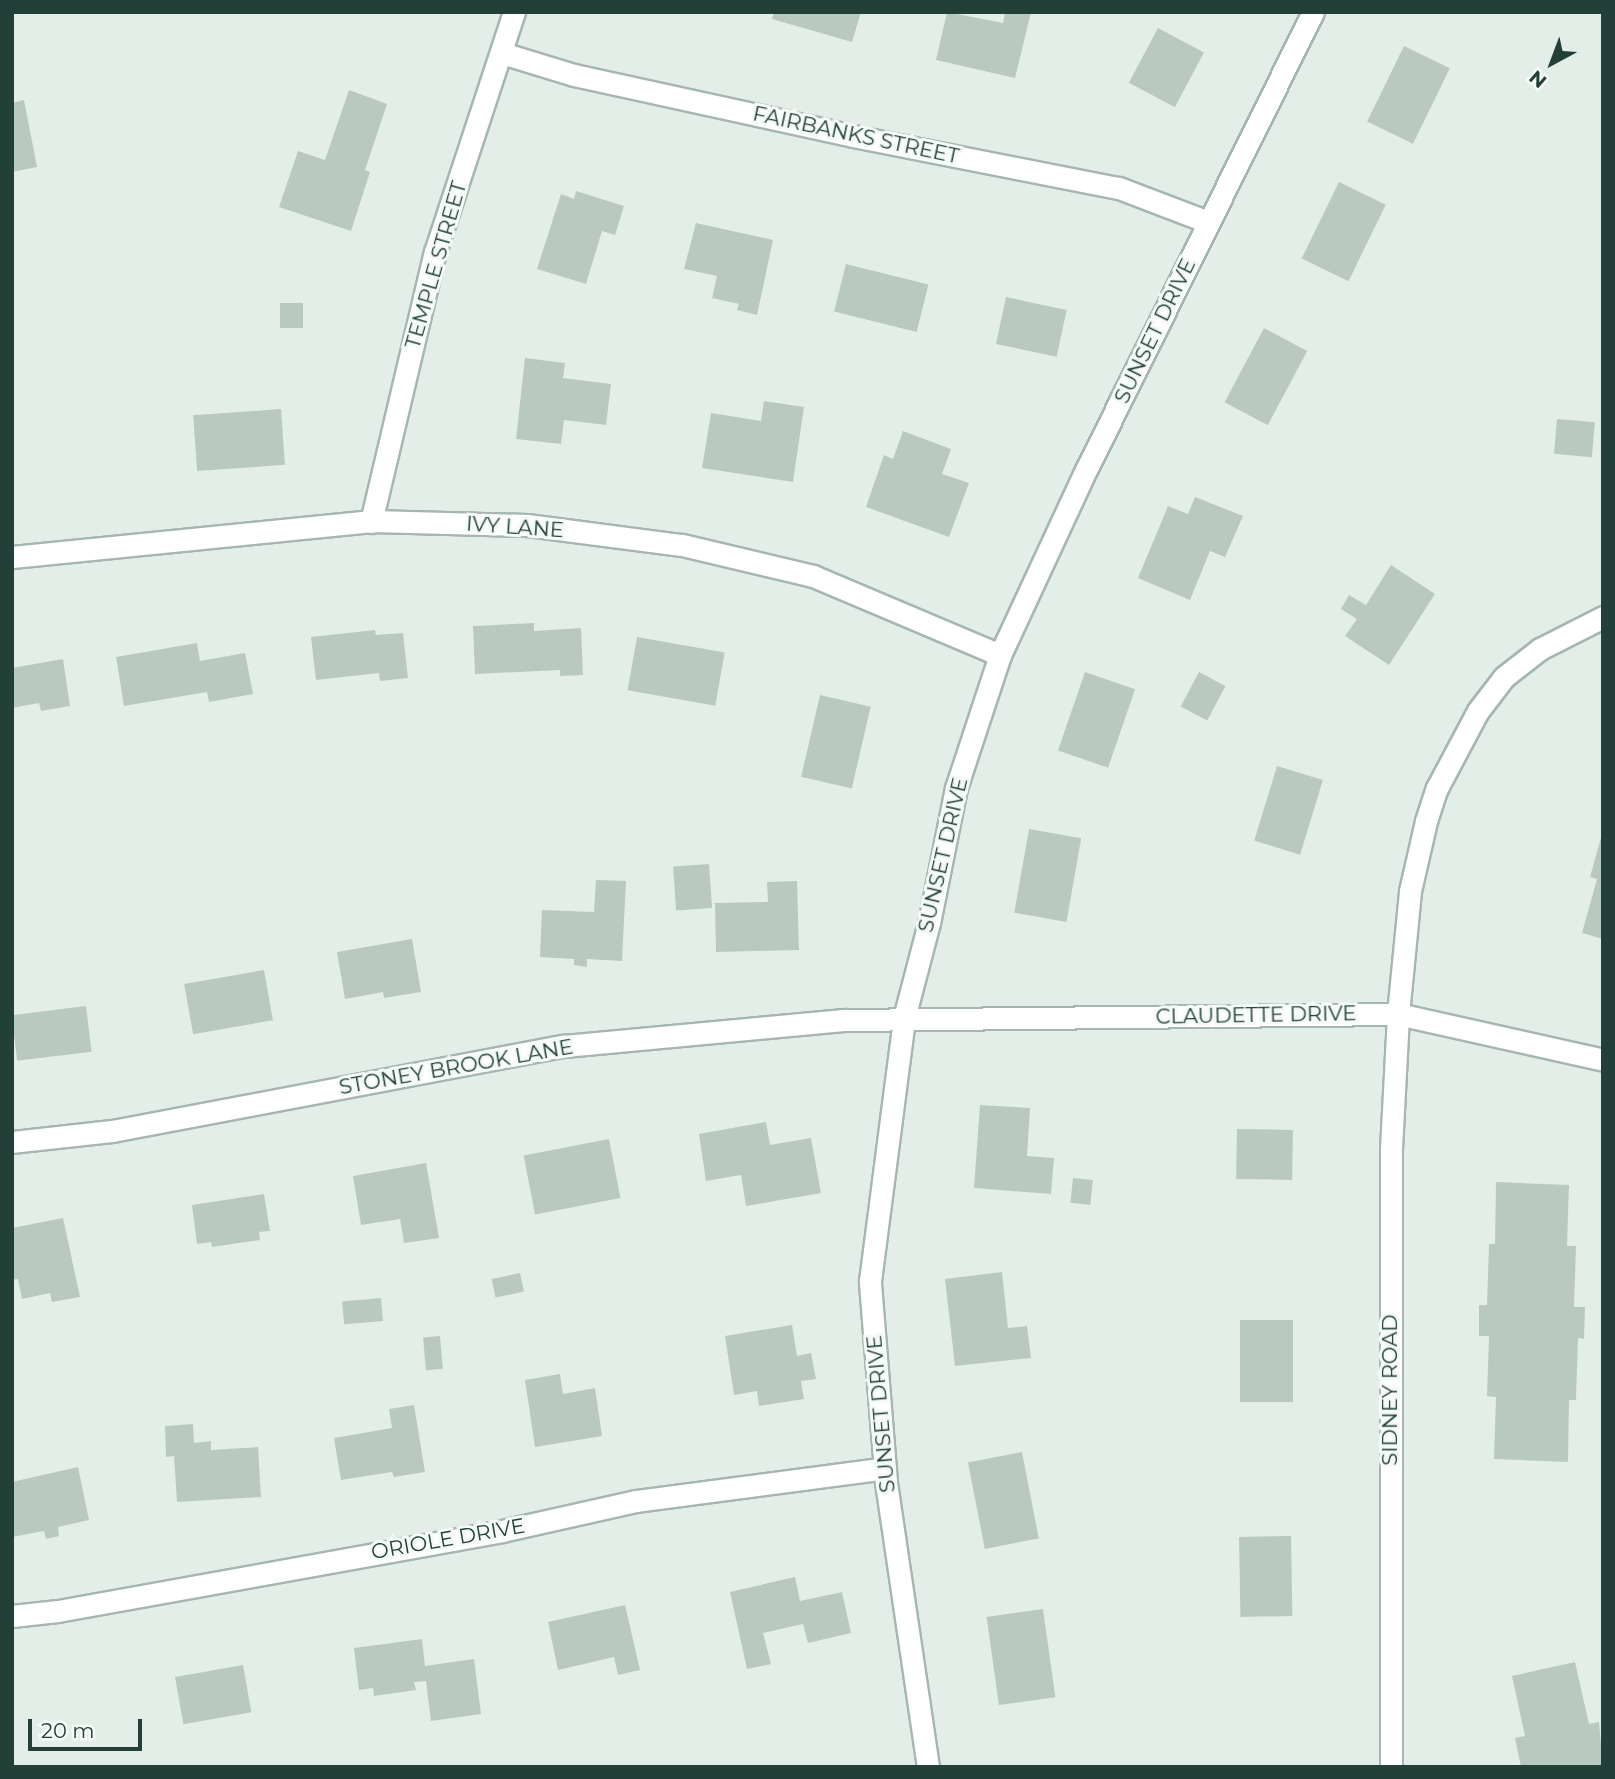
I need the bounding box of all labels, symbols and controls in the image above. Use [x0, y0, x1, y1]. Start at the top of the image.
north arrow [1517, 28, 1587, 98]
text: N [1525, 66, 1551, 93]
street label: FAIRBANKS STREET [751, 101, 961, 169]
street label: TEMPLE STREET [400, 178, 472, 352]
street label: SUNSET DRIVE [1109, 254, 1201, 408]
street label: IVY LANE [465, 511, 565, 543]
street label: SUNSET DRIVE [913, 775, 973, 935]
street label: CLAUDETTE DRIVE [1155, 1001, 1357, 1029]
street label: STONEY BROOK LANE [337, 1034, 575, 1100]
street label: SIDNEY ROAD [1377, 1314, 1403, 1466]
street label: SUNSET DRIVE [862, 1334, 900, 1494]
street label: ORIOLE DRIVE [369, 1513, 527, 1565]
scale bar [32, 1706, 145, 1750]
text: 20 m [41, 1718, 95, 1743]

